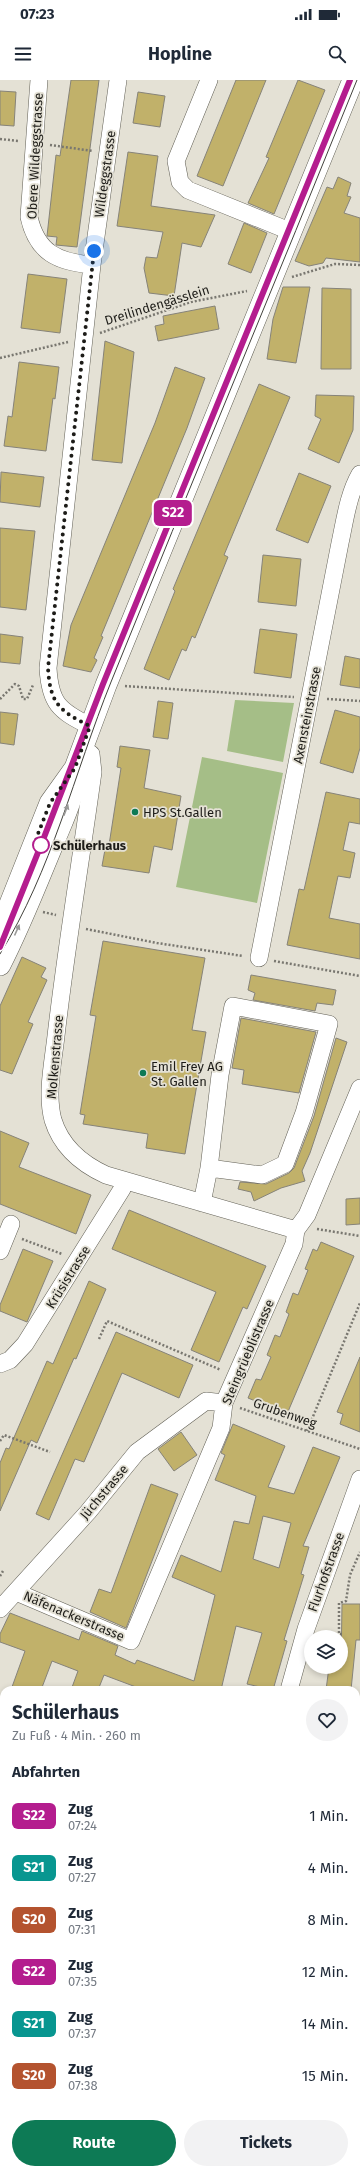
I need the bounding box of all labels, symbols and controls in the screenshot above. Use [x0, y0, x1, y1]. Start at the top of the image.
text: 07:23 [20, 5, 55, 23]
icon: menu [12, 43, 34, 65]
text: Hopline [148, 43, 212, 65]
icon: search [326, 43, 348, 65]
street label: Obere Wildeggstrasse [24, 92, 46, 220]
street label: Wildeggstrasse [91, 129, 119, 219]
your location [84, 241, 104, 261]
street label: Dreilindengässlein [103, 282, 211, 328]
line badge: S22 [150, 500, 196, 526]
text: S22 [162, 504, 184, 521]
street label: Axensteinstrasse [290, 665, 324, 765]
one-way arrow [64, 803, 70, 815]
place label: HPS St.Gallen [143, 805, 222, 820]
marker: HPS St.Gallen [130, 807, 140, 817]
marker: Schülerhaus [32, 836, 50, 854]
place label: Schülerhaus [53, 838, 127, 853]
one-way arrow [14, 925, 20, 936]
street label: Molkenstrasse [44, 1014, 66, 1100]
place label: Emil Frey AG St. Gallen [151, 1059, 223, 1089]
marker: Emil Frey AG St. Gallen [138, 1068, 148, 1078]
street label: Krüsistrasse [43, 1243, 93, 1311]
street label: Steingrüeblistrasse [219, 1297, 277, 1407]
street label: Grubenweg [251, 1395, 319, 1431]
street label: Jüchstrasse [77, 1462, 131, 1522]
street label: Flurhofstrasse [305, 1530, 347, 1614]
street label: Näfenackerstrasse [21, 1588, 127, 1644]
map controls [304, 1630, 348, 1674]
button: layers [304, 1630, 348, 1674]
button: heart [306, 1699, 348, 1741]
text: Schülerhaus [12, 1701, 119, 1724]
text: Zu Fuß · 4 Min. · 260 m [12, 1728, 141, 1743]
text: Abfahrten [12, 1763, 80, 1781]
text: Zug [68, 1800, 93, 1818]
text: S22 [23, 1807, 45, 1824]
text: 1 Min. [309, 1807, 348, 1825]
text: 07:24 [68, 1818, 97, 1833]
text: Zug [68, 1852, 93, 1870]
text: S21 [23, 1859, 45, 1876]
text: 4 Min. [308, 1859, 348, 1877]
text: 07:27 [68, 1870, 96, 1885]
text: Zug [68, 1904, 93, 1922]
text: S20 [22, 1911, 46, 1928]
text: 8 Min. [307, 1911, 348, 1929]
text: 07:31 [68, 1922, 96, 1937]
text: Zug [68, 1956, 93, 1974]
text: S22 [23, 1963, 45, 1980]
text: 12 Min. [302, 1963, 348, 1981]
text: 07:35 [68, 1974, 97, 1989]
text: Zug [68, 2008, 93, 2026]
text: S21 [23, 2015, 45, 2032]
text: 14 Min. [301, 2015, 348, 2033]
text: 07:37 [68, 2026, 96, 2041]
text: Zug [68, 2060, 93, 2078]
text: S20 [22, 2067, 46, 2084]
text: 15 Min. [302, 2067, 348, 2085]
text: 07:38 [68, 2078, 98, 2093]
button: Route [12, 2120, 176, 2166]
button: Tickets [184, 2120, 348, 2166]

